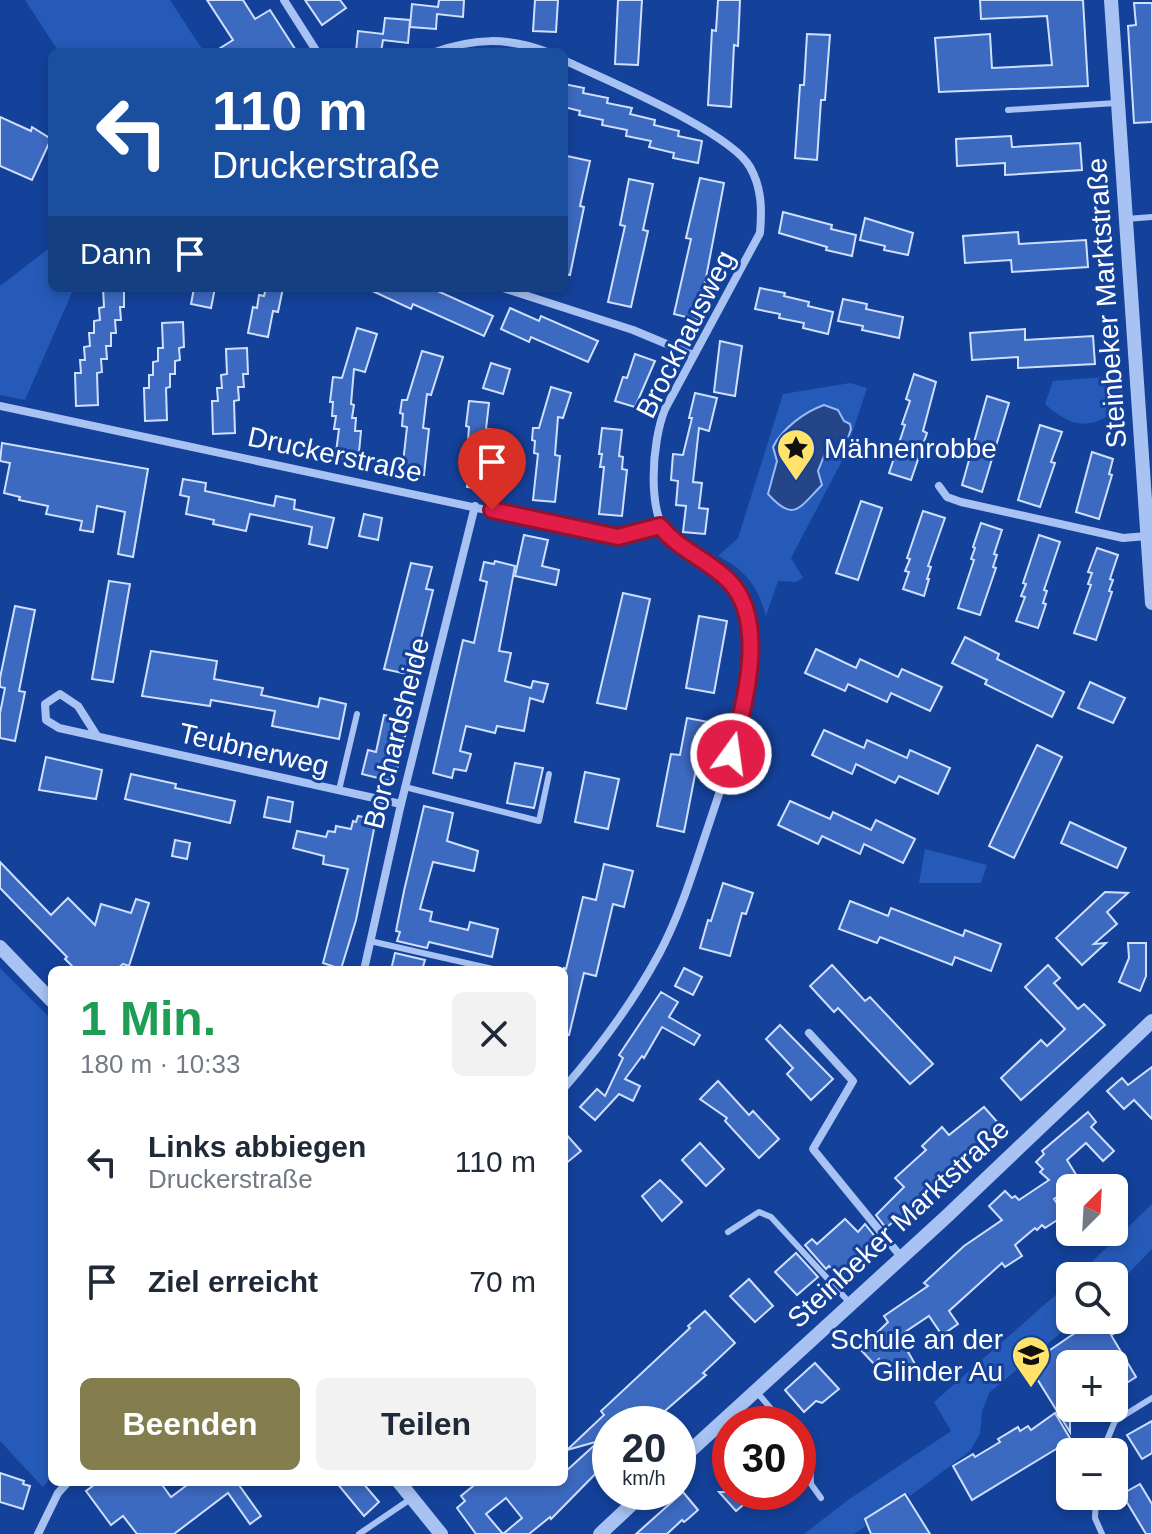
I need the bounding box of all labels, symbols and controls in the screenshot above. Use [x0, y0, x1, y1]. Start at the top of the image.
text: 110 m [212, 79, 368, 142]
icon: left [80, 80, 184, 184]
text: Druckerstraße [212, 145, 440, 186]
street label: Steinbeker Marktstraße [1081, 157, 1132, 449]
icon: arrive [168, 232, 212, 276]
text: Dann [80, 237, 152, 270]
street label: Brockhausweg [630, 245, 741, 423]
street label: Druckerstraße [245, 421, 425, 488]
place icon: Mähnenrobbe [775, 427, 817, 482]
pin [458, 428, 526, 510]
place label: Mähnenrobbe [824, 433, 997, 464]
icon: arrive [470, 440, 514, 484]
street label: Borchardsheide [358, 634, 435, 832]
position arrow [689, 712, 773, 796]
street label: Teubnerweg [176, 717, 332, 782]
text: 1 Min. [80, 992, 216, 1045]
button: close [452, 992, 536, 1076]
text: 180 m · 10:33 [80, 1049, 240, 1079]
street label: Steinbeker Marktstraße [781, 1113, 1015, 1334]
text: Links abbiegen [148, 1130, 366, 1163]
icon: left [80, 1140, 124, 1184]
text: 110 m [455, 1145, 536, 1178]
text: Druckerstraße [148, 1164, 313, 1194]
north arrow [1056, 1174, 1128, 1246]
map controls [1056, 1174, 1128, 1510]
icon: arrive [80, 1260, 124, 1304]
button: search [1056, 1262, 1128, 1334]
text: Ziel erreicht [148, 1265, 318, 1298]
text: 70 m [469, 1265, 536, 1298]
place label: Schule an der Glinder Au [830, 1324, 1003, 1387]
school or university icon: Schule an der Glinder Au [1010, 1334, 1052, 1389]
button: + [1056, 1350, 1128, 1422]
button: Beenden [80, 1378, 300, 1470]
button: Teilen [316, 1378, 536, 1470]
speed limit sign: 30 [712, 1406, 816, 1510]
text: 20 [622, 1426, 666, 1470]
button: − [1056, 1438, 1128, 1510]
text: km/h [622, 1467, 666, 1489]

